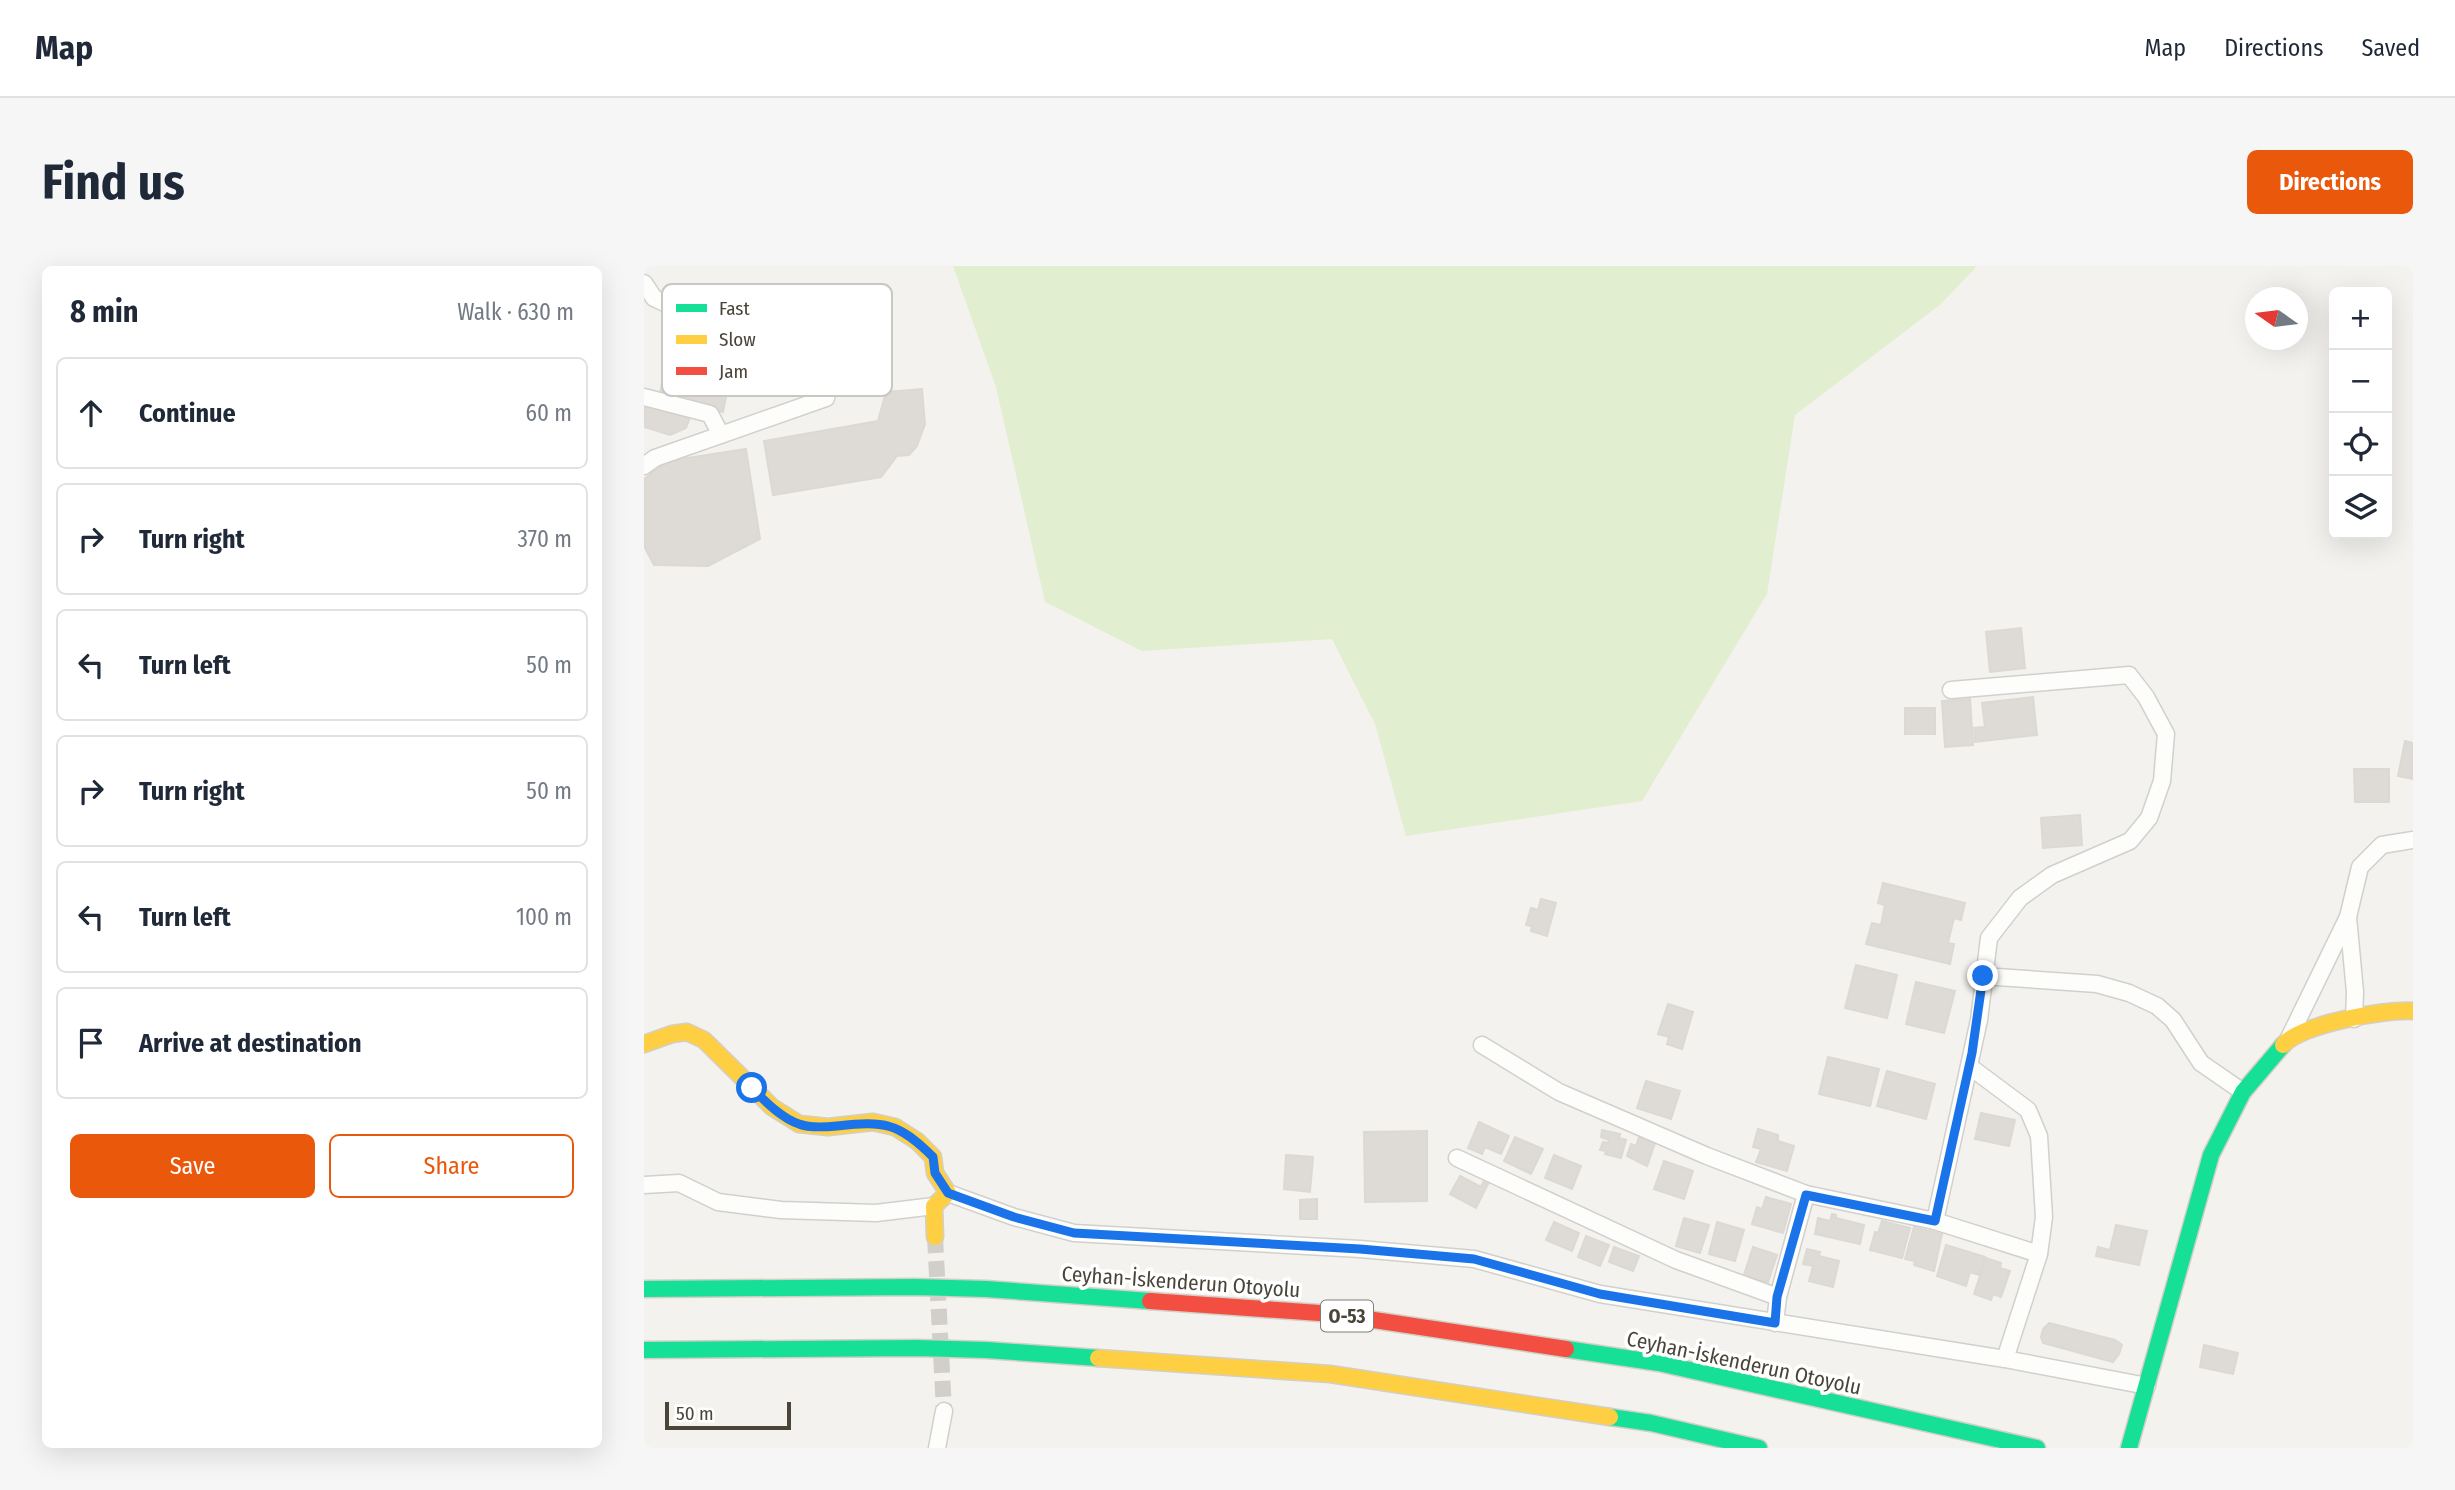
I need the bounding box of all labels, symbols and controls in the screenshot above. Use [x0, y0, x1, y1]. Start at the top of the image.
text: Map [35, 28, 93, 68]
text: Map [2145, 34, 2186, 62]
text: Directions [2224, 34, 2323, 62]
text: Saved [2361, 34, 2420, 62]
button: Directions [2247, 150, 2413, 214]
text: Find us [42, 153, 185, 212]
legend [662, 284, 892, 396]
north arrow [2245, 287, 2308, 350]
map controls [2329, 287, 2392, 539]
button: + [2329, 287, 2392, 350]
text: 8 min [70, 294, 138, 330]
text: Fast [719, 297, 750, 320]
text: Walk · 630 m [457, 298, 574, 326]
text: Slow [719, 328, 756, 351]
button: − [2329, 350, 2392, 413]
text: Jam [719, 360, 748, 383]
icon: ahead [72, 394, 110, 432]
text: Continue [139, 398, 236, 429]
text: 60 m [526, 399, 572, 427]
button: locate [2329, 413, 2392, 476]
button: layers [2329, 476, 2392, 539]
icon: right [72, 520, 110, 558]
text: Turn right [139, 524, 245, 555]
text: 370 m [518, 525, 572, 553]
icon: left [72, 646, 110, 684]
text: Turn left [139, 650, 231, 681]
text: 50 m [526, 651, 572, 679]
icon: right [72, 772, 110, 810]
text: Turn right [139, 776, 245, 807]
text: 50 m [526, 777, 572, 805]
icon: left [72, 898, 110, 936]
text: Turn left [139, 902, 231, 933]
text: 100 m [516, 903, 572, 931]
route end [1967, 960, 1998, 991]
icon: arrive [72, 1024, 110, 1062]
text: Arrive at destination [139, 1028, 362, 1059]
route start [736, 1072, 767, 1103]
button: Save [70, 1134, 315, 1198]
button: Share [329, 1134, 574, 1198]
street label: Ceyhan-İskenderun Otoyolu [1061, 1261, 1301, 1303]
road number: O-53 [1321, 1300, 1373, 1332]
street label: Ceyhan-İskenderun Otoyolu [1624, 1325, 1864, 1401]
scale bar [665, 1399, 791, 1431]
text: 50 m [676, 1402, 714, 1425]

